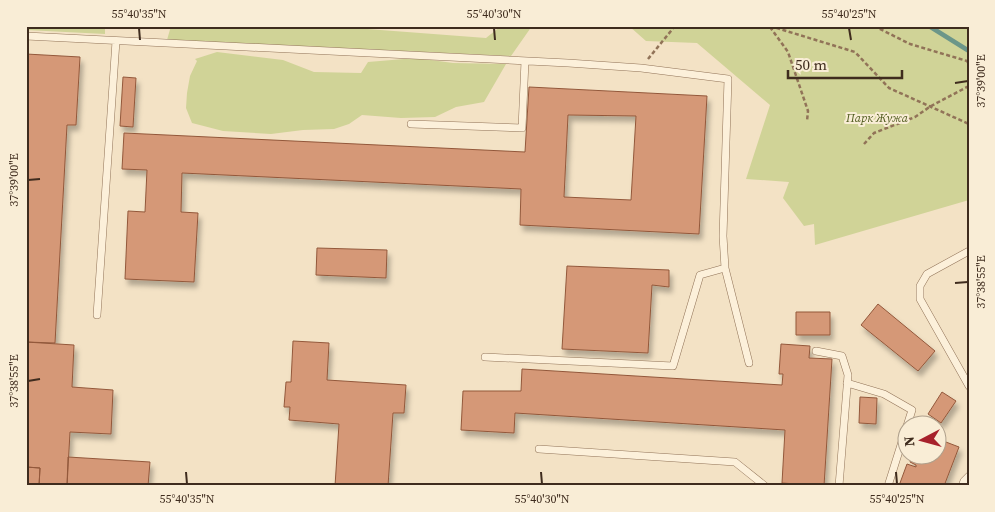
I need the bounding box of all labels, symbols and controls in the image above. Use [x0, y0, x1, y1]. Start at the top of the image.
text: 55°40'35"N [111, 6, 167, 22]
text: 55°40'30"N [466, 6, 522, 22]
text: 55°40'25"N [821, 6, 877, 22]
scale bar [788, 48, 901, 80]
text: 50 m [795, 54, 827, 75]
text: 37°39'00"E [973, 54, 989, 108]
park label: Парк Жужа [845, 110, 909, 126]
text: 37°39'00"E [6, 153, 22, 207]
text: 37°38'55"E [973, 255, 989, 309]
text: 37°38'55"E [6, 354, 22, 408]
north arrow [898, 414, 948, 464]
text: N [899, 435, 920, 447]
text: 55°40'35"N [159, 491, 215, 507]
text: 55°40'30"N [514, 491, 570, 507]
text: 55°40'25"N [869, 491, 925, 507]

